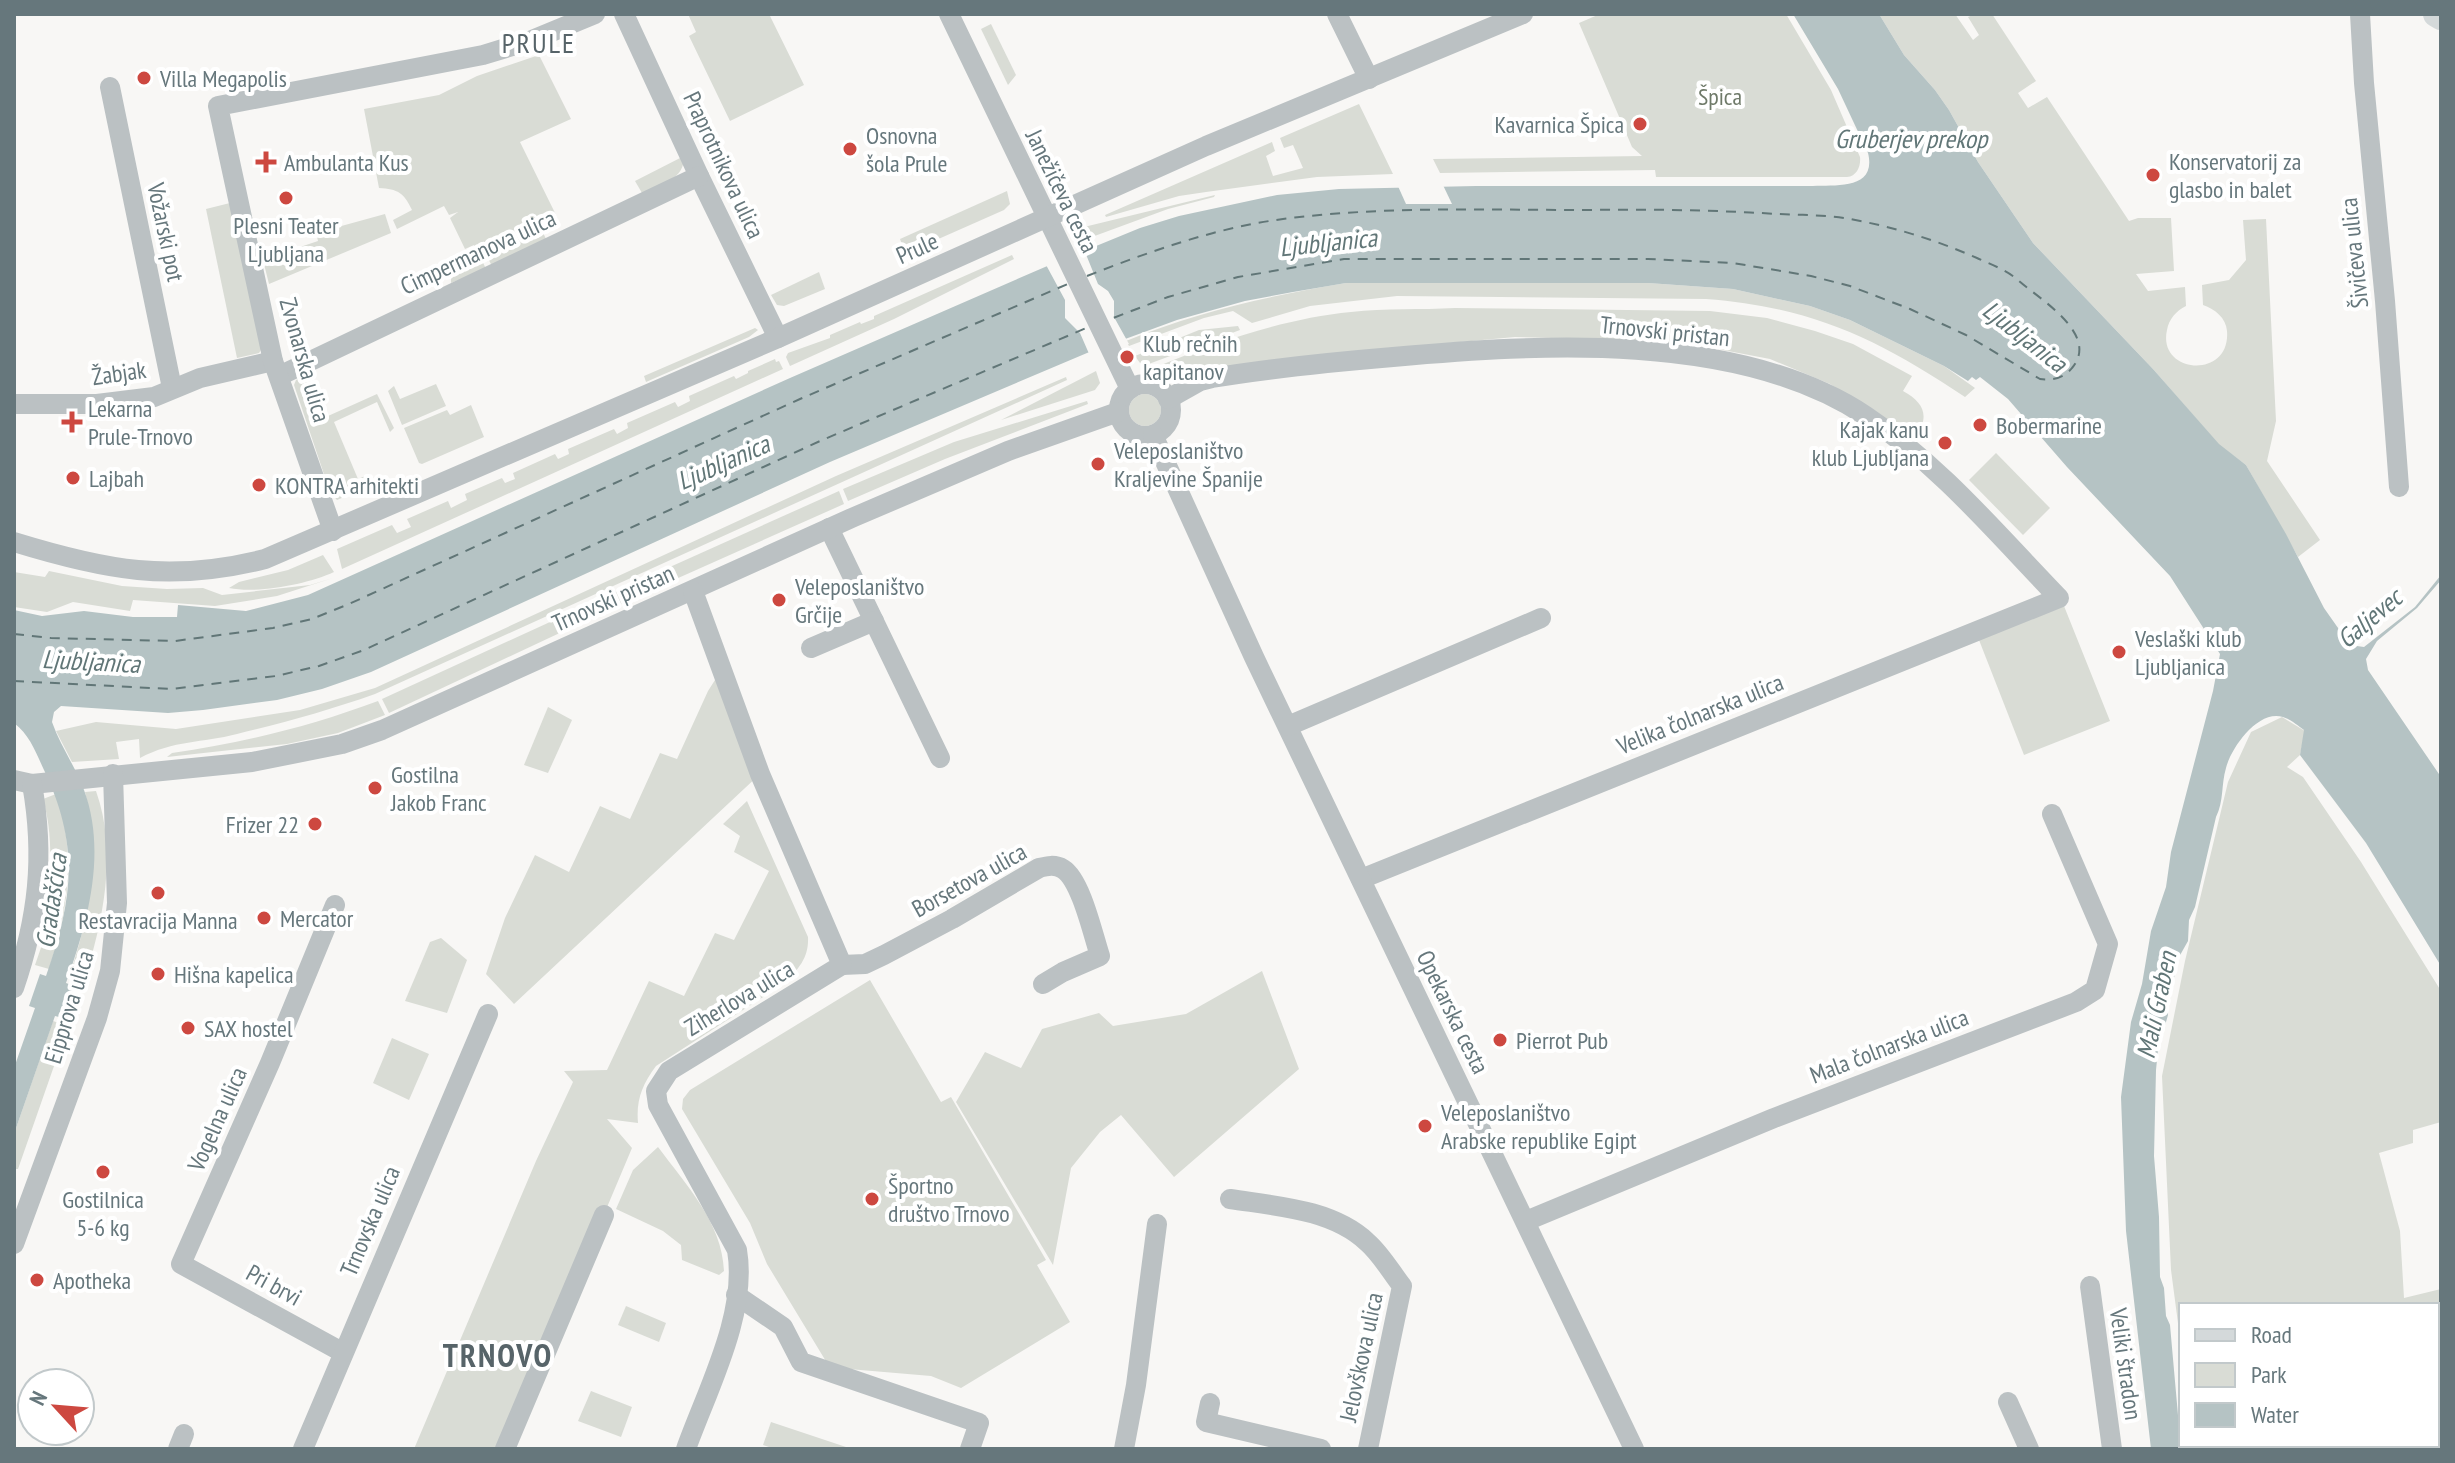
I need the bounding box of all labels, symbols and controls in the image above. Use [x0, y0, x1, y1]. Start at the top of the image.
district label: PRULE [502, 24, 576, 61]
place label: Villa Megapolis [159, 63, 287, 94]
marker: Villa Megapolis [135, 69, 153, 87]
park label: Špica [1698, 81, 1742, 112]
street label: Praprotnikova ulica [676, 87, 772, 243]
place label: Kavarnica Špica [1495, 109, 1624, 140]
marker: Kavarnica Špica [1631, 115, 1649, 133]
place label: Osnovna šola Prule [866, 120, 947, 179]
water label: Gruberjev prekop [1835, 122, 1989, 155]
street label: Janežičeva cesta [1018, 123, 1105, 258]
marker: Osnovna šola Prule [841, 140, 859, 158]
place label: Konservatorij za glasbo in balet [2169, 146, 2301, 205]
place label: Ambulanta Kus [284, 147, 409, 178]
marker: Ambulanta Kus [255, 151, 277, 173]
marker: Konservatorij za glasbo in balet [2144, 166, 2162, 184]
street label: Vožarski pot [140, 179, 192, 284]
marker: Plesni Teater Ljubljana [277, 189, 295, 207]
street label: Šivičeva ulica [2333, 196, 2375, 310]
street label: Cimpermanova ulica [395, 202, 561, 302]
place label: Plesni Teater Ljubljana [233, 210, 339, 269]
water label: Ljubljanica [1278, 220, 1380, 264]
street label: Prule [891, 225, 943, 271]
water label: Ljubljanica [1976, 293, 2075, 380]
street label: Zvonarska ulica [272, 294, 338, 426]
street label: Trnovski pristan [1599, 309, 1731, 353]
place label: Klub rečnih kapitanov [1143, 328, 1238, 387]
marker: Klub rečnih kapitanov [1118, 348, 1136, 366]
street label: Žabjak [90, 354, 149, 392]
place label: Lekarna Prule-Trnovo [88, 393, 193, 452]
place label: Bobermarine [1996, 410, 2102, 441]
marker: Lekarna Prule-Trnovo [63, 413, 81, 431]
place label: Kajak kanu klub Ljubljana [1812, 414, 1929, 473]
marker: Bobermarine [1971, 416, 1989, 434]
water label: Ljubljanica [672, 426, 776, 497]
marker: Kajak kanu klub Ljubljana [1936, 434, 1954, 452]
place label: Veleposlaništvo Kraljevine Španije [1113, 435, 1263, 494]
marker: Veleposlaništvo Kraljevine Španije [1089, 455, 1107, 473]
place label: Lajbah [89, 463, 144, 494]
marker: Lajbah [64, 469, 82, 487]
place label: KONTRA arhitekti [275, 470, 419, 501]
marker: KONTRA arhitekti [250, 476, 268, 494]
street label: Trnovski pristan [547, 557, 679, 639]
place label: Veleposlaništvo Grčije [794, 571, 924, 630]
water label: Galjevec [2330, 579, 2410, 655]
marker: Veleposlaništvo Grčije [770, 591, 788, 609]
place label: Veslaški klub Ljubljanica [2134, 623, 2242, 682]
water label: Ljubljanica [41, 642, 142, 680]
marker: Veslaški klub Ljubljanica [2110, 643, 2128, 661]
street label: Velika čolnarska ulica [1611, 666, 1788, 762]
place label: Gostilna Jakob Franc [390, 759, 487, 818]
marker: Gostilna Jakob Franc [366, 779, 384, 797]
place label: Frizer 22 [226, 809, 299, 840]
marker: Frizer 22 [306, 815, 324, 833]
street label: Borsetova ulica [906, 836, 1032, 924]
water label: Gradaščica [28, 850, 74, 950]
marker: Restavracija Manna [149, 884, 167, 902]
place label: Mercator [280, 903, 354, 934]
place label: Restavracija Manna [78, 905, 238, 936]
marker: Mercator [255, 909, 273, 927]
street label: Opekarska cesta [1410, 945, 1496, 1079]
street label: Eipprova ulica [37, 947, 101, 1067]
water label: Mali Graben [2129, 947, 2184, 1061]
street label: Ziherlova ulica [679, 953, 799, 1043]
place label: Hišna kapelica [174, 959, 294, 990]
marker: Hišna kapelica [149, 965, 167, 983]
street label: Mala čolnarska ulica [1805, 1002, 1973, 1090]
place label: SAX hostel [204, 1013, 293, 1044]
marker: SAX hostel [179, 1019, 197, 1037]
place label: Pierrot Pub [1516, 1025, 1608, 1056]
marker: Pierrot Pub [1491, 1031, 1509, 1049]
street label: Vogelna ulica [180, 1062, 254, 1177]
place label: Veleposlaništvo Arabske republike Egipt [1440, 1097, 1637, 1156]
marker: Veleposlaništvo Arabske republike Egipt [1416, 1117, 1434, 1135]
street label: Trnovska ulica [333, 1161, 407, 1281]
marker: Gostilnica 5-6 kg [94, 1163, 112, 1181]
place label: Športno društvo Trnovo [888, 1170, 1010, 1229]
place label: Gostilnica 5-6 kg [62, 1184, 144, 1243]
marker: Športno društvo Trnovo [863, 1190, 881, 1208]
street label: Pri brvi [241, 1257, 307, 1313]
place label: Apotheka [53, 1265, 131, 1296]
marker: Apotheka [28, 1271, 46, 1289]
street label: Jelovškova ulica [1332, 1290, 1390, 1425]
legend [2179, 1303, 2439, 1447]
street label: Veliki štradon [2103, 1305, 2149, 1422]
text: Road [2251, 1319, 2292, 1350]
district label: TRNOVO [443, 1334, 553, 1376]
text: Park [2251, 1359, 2287, 1390]
north arrow [16, 1367, 96, 1447]
text: N [23, 1387, 53, 1410]
text: Water [2251, 1399, 2299, 1430]

